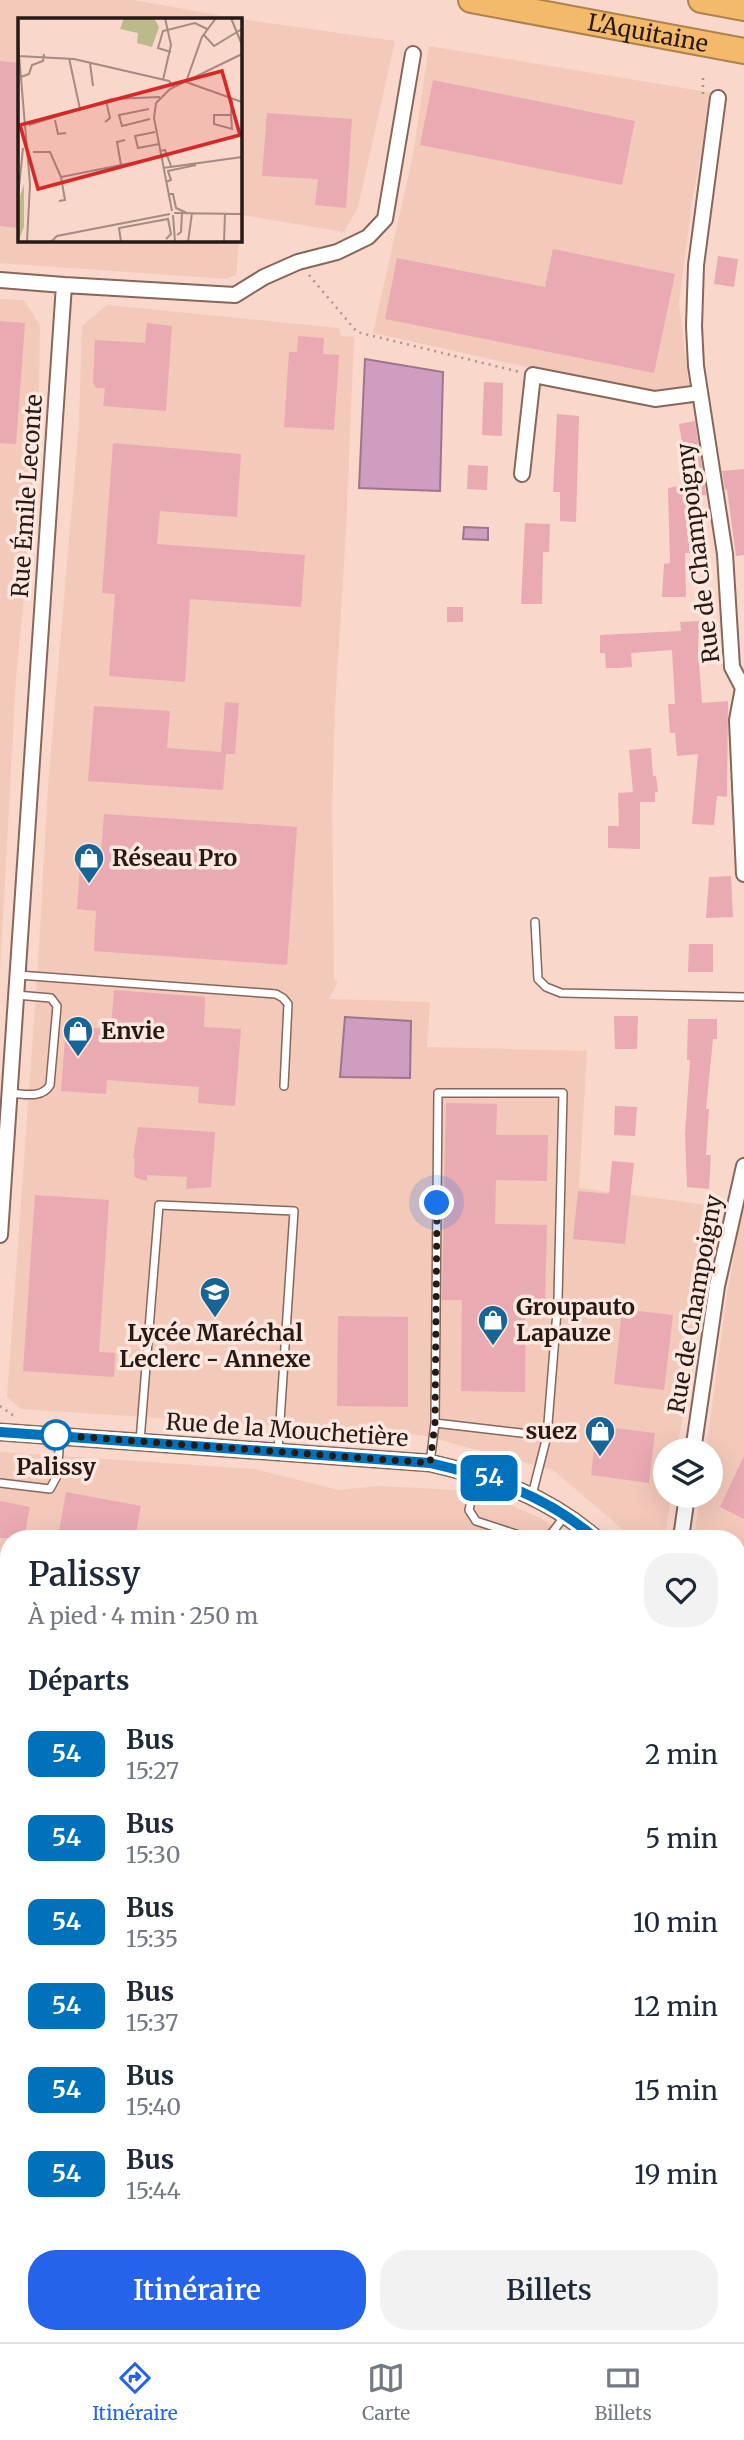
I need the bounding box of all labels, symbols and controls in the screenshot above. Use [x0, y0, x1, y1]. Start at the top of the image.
street label: L'Aquitaine [585, 7, 711, 58]
inset map [18, 18, 242, 242]
street label: Rue Émile Leconte [5, 393, 48, 599]
street label: Rue de Champoigny [670, 441, 725, 665]
shop icon: Réseau Pro [72, 841, 106, 885]
place label: Réseau Pro [112, 843, 237, 872]
shop icon: Envie [61, 1014, 95, 1058]
place label: Envie [101, 1016, 165, 1045]
your location [419, 1185, 454, 1220]
street label: Rue de Champoigny [661, 1192, 728, 1415]
school or university icon: Lycée Maréchal Leclerc - Annexe [198, 1275, 232, 1319]
place label: Groupauto Lapauze [516, 1292, 635, 1347]
shop icon: Groupauto Lapauze [476, 1303, 510, 1347]
place label: Lycée Maréchal Leclerc - Annexe [119, 1318, 311, 1373]
street label: Rue de la Mouchetière [165, 1407, 409, 1452]
shop icon: suez [583, 1414, 617, 1458]
place label: suez [525, 1416, 577, 1445]
marker: Palissy [41, 1420, 71, 1450]
map controls [653, 1438, 723, 1508]
button: layers [653, 1438, 723, 1508]
place label: Palissy [16, 1452, 96, 1481]
line badge: 54 [458, 1455, 520, 1501]
text: 54 [475, 1462, 503, 1493]
button: heart [644, 1553, 718, 1627]
text: Palissy [28, 1554, 140, 1595]
text: À pied · 4 min · 250 m [28, 1601, 258, 1630]
text: Départs [28, 1664, 129, 1697]
text: Bus [126, 1723, 174, 1756]
text: 54 [52, 1738, 81, 1769]
text: 2 min [645, 1738, 718, 1771]
text: 15:27 [126, 1756, 179, 1785]
text: Bus [126, 1807, 174, 1840]
text: 54 [52, 1822, 81, 1853]
text: 5 min [645, 1822, 718, 1855]
text: 15:30 [126, 1840, 181, 1869]
text: Bus [126, 1891, 174, 1924]
text: 54 [52, 1906, 81, 1937]
text: 10 min [633, 1906, 718, 1939]
text: 15:35 [126, 1924, 178, 1953]
text: Bus [126, 1975, 174, 2008]
text: 54 [52, 1990, 81, 2021]
text: 12 min [634, 1990, 718, 2023]
text: 15:37 [126, 2008, 178, 2037]
text: Bus [126, 2059, 174, 2092]
text: 54 [52, 2074, 81, 2105]
text: 15 min [634, 2074, 718, 2107]
text: 15:40 [126, 2092, 181, 2121]
text: Bus [126, 2143, 174, 2176]
text: 54 [52, 2158, 81, 2189]
text: 19 min [634, 2158, 718, 2191]
text: 15:44 [126, 2176, 181, 2205]
button: Itinéraire [28, 2250, 366, 2330]
button: Billets [380, 2250, 718, 2330]
tab: Itinéraire [92, 2359, 178, 2425]
tab: Carte [362, 2359, 410, 2425]
tab: Billets [595, 2359, 652, 2425]

